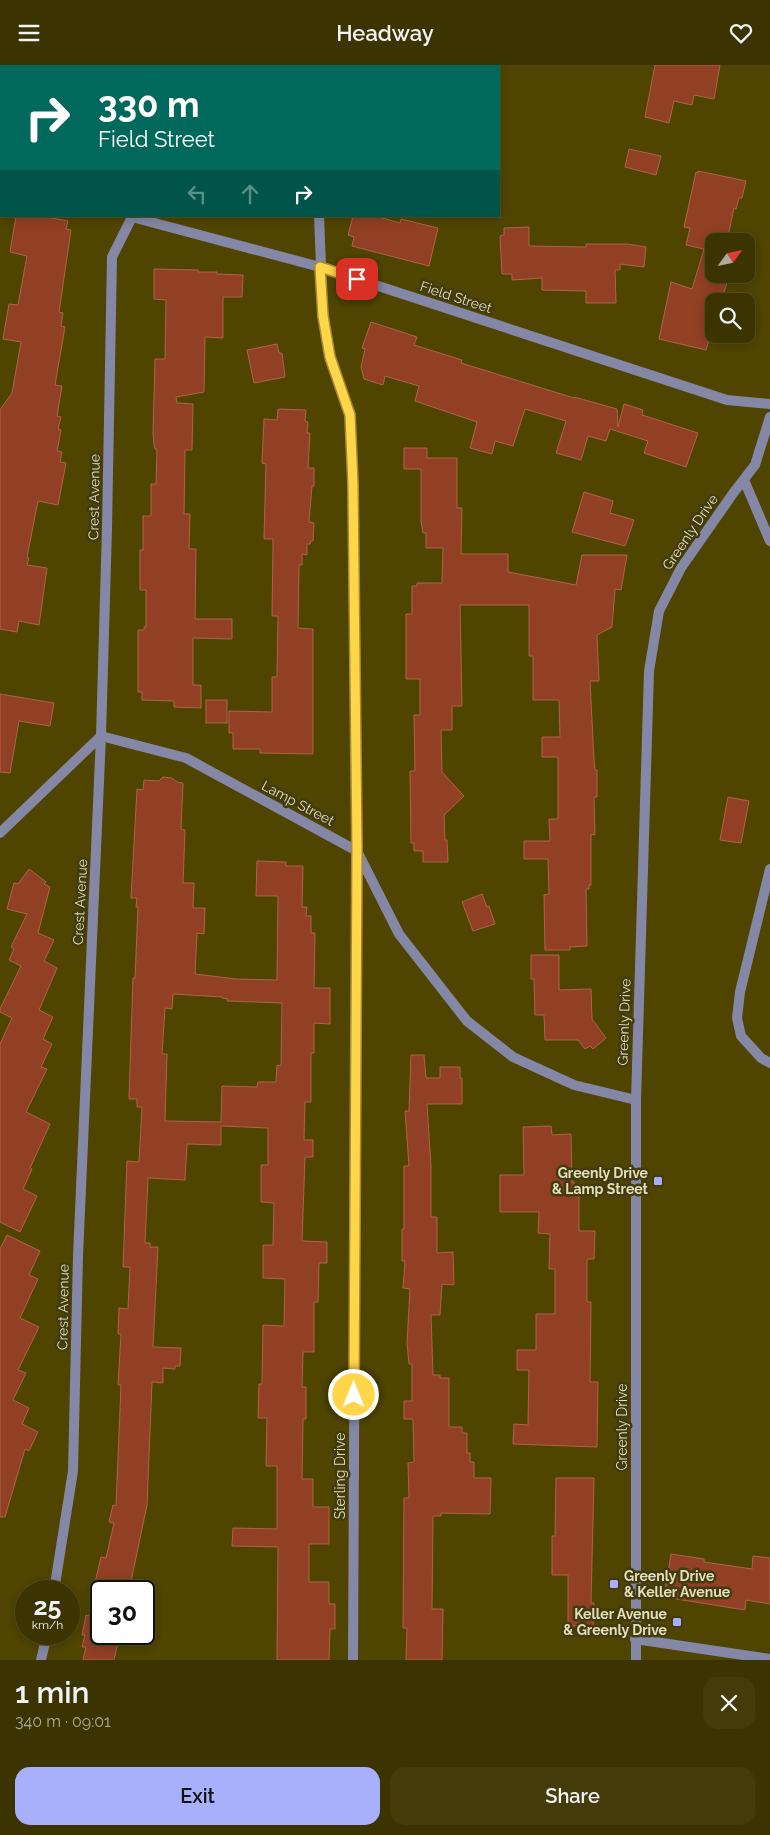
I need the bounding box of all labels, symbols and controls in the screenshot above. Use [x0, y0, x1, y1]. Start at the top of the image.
icon: menu [15, 19, 43, 47]
icon: heart [727, 19, 755, 47]
text: Headway [336, 20, 434, 46]
text: 330 m [98, 84, 200, 125]
icon: right [15, 85, 80, 150]
text: Field Street [98, 126, 215, 152]
icon: left [183, 180, 211, 208]
icon: ahead [236, 180, 264, 208]
icon: right [289, 180, 317, 208]
north arrow [705, 233, 755, 283]
map controls [705, 233, 755, 343]
pin [336, 258, 378, 300]
icon: arrive [343, 265, 371, 293]
street label: Field Street [418, 278, 494, 316]
button: search [705, 293, 755, 343]
street label: Crest Avenue [85, 454, 103, 540]
street label: Greenly Drive [659, 491, 721, 573]
street label: Lamp Street [259, 777, 337, 829]
street label: Crest Avenue [70, 859, 90, 945]
street label: Greenly Drive [614, 978, 634, 1066]
place label: Greenly Drive & Lamp Street [552, 1165, 649, 1197]
marker: Greenly Drive & Lamp Street [652, 1175, 664, 1187]
street label: Crest Avenue [54, 1264, 72, 1350]
position arrow [327, 1368, 379, 1420]
street label: Greenly Drive [614, 1383, 630, 1471]
street label: Sterling Drive [332, 1433, 348, 1519]
place label: Greenly Drive & Keller Avenue [624, 1568, 731, 1600]
marker: Greenly Drive & Keller Avenue [608, 1578, 620, 1590]
speed limit sign: 30 [90, 1580, 155, 1645]
text: 25 [34, 1591, 61, 1621]
place label: Keller Avenue & Greenly Drive [563, 1606, 668, 1638]
marker: Keller Avenue & Greenly Drive [671, 1616, 683, 1628]
text: km/h [32, 1618, 63, 1632]
text: 1 min [15, 1675, 90, 1710]
button: close [703, 1677, 755, 1729]
text: 340 m · 09:01 [15, 1712, 111, 1731]
button: Exit [15, 1767, 380, 1825]
button: Share [390, 1767, 755, 1825]

